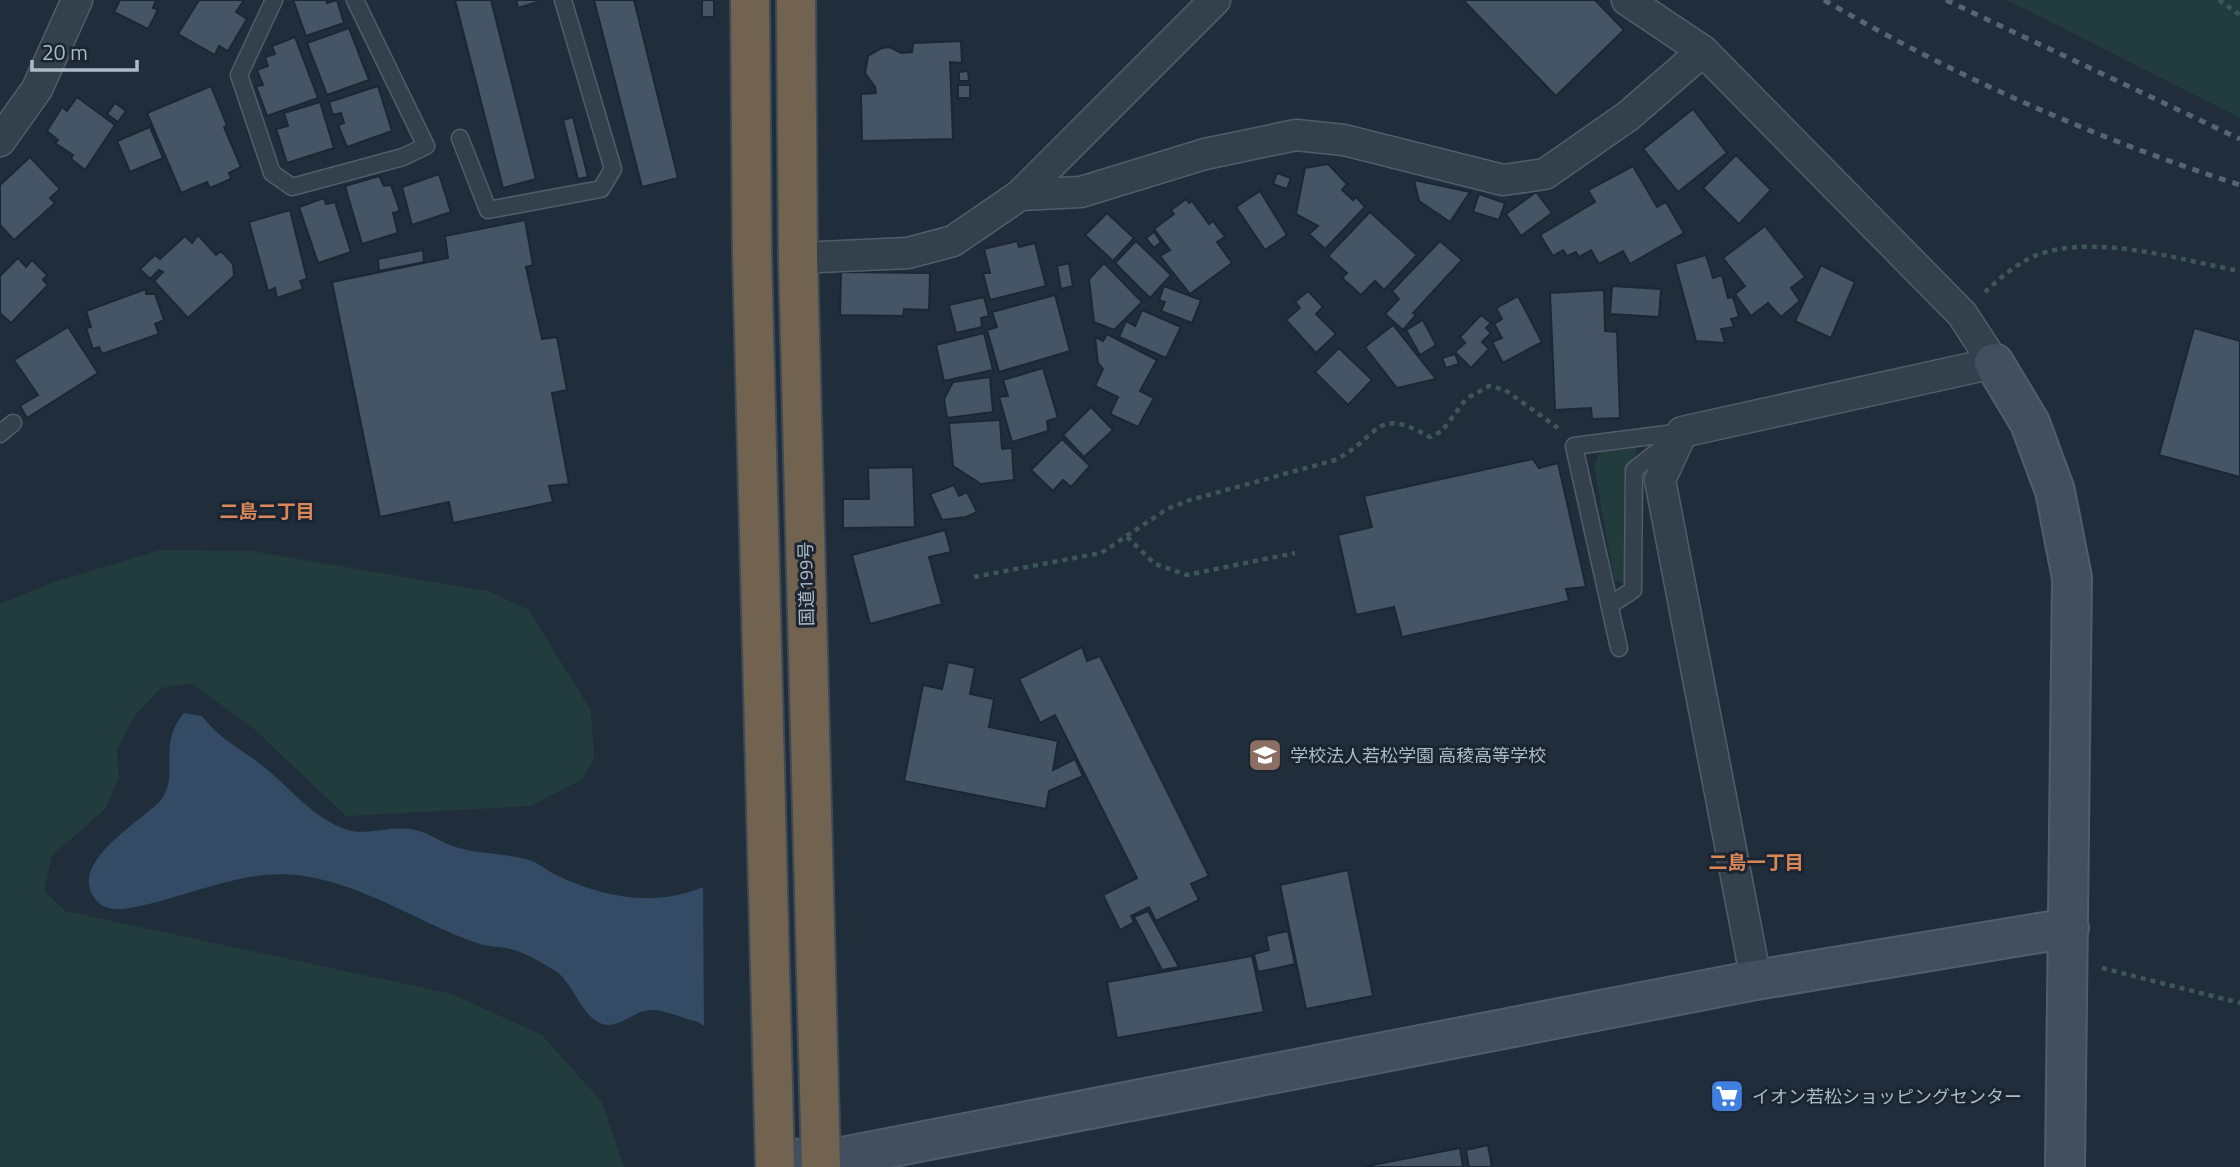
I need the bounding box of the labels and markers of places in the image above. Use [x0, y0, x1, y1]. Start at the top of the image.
school or university icon: 学校法人若松学園 高稜高等学校 [1246, 736, 1284, 774]
place label: 学校法人若松学園 高稜高等学校 [1290, 742, 1546, 769]
supermarket icon: イオン若松ショッピングセンター [1708, 1077, 1746, 1115]
place label: イオン若松ショッピングセンター [1752, 1083, 2022, 1110]

